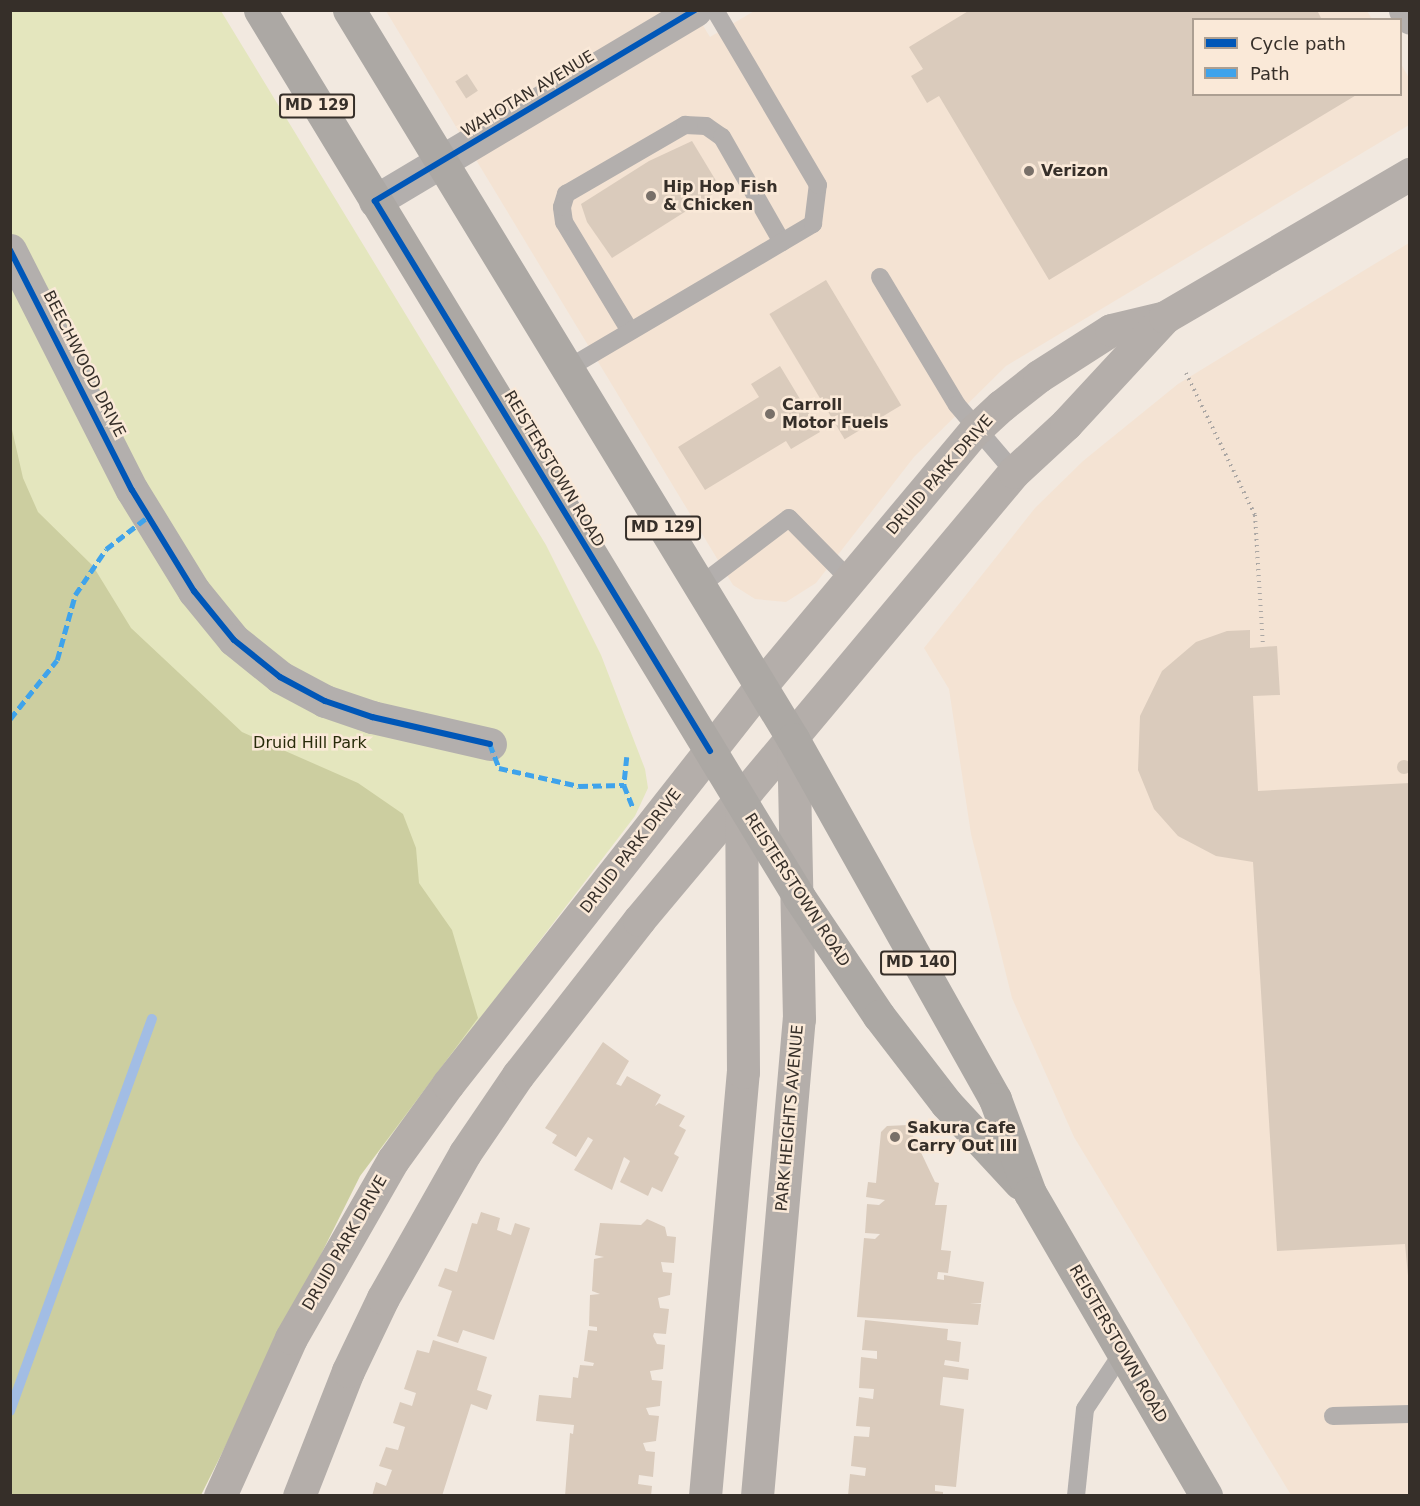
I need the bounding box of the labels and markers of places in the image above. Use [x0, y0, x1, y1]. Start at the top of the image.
place label: Verizon [1041, 161, 1108, 181]
marker: Verizon [1022, 164, 1036, 178]
place label: Hip Hop Fish & Chicken [663, 177, 778, 215]
marker: Hip Hop Fish & Chicken [644, 189, 658, 203]
place label: Carroll Motor Fuels [782, 395, 888, 433]
marker: Carroll Motor Fuels [763, 407, 777, 421]
place label: Sakura Cafe Carry Out III [907, 1118, 1017, 1156]
marker: Sakura Cafe Carry Out III [888, 1130, 902, 1144]

